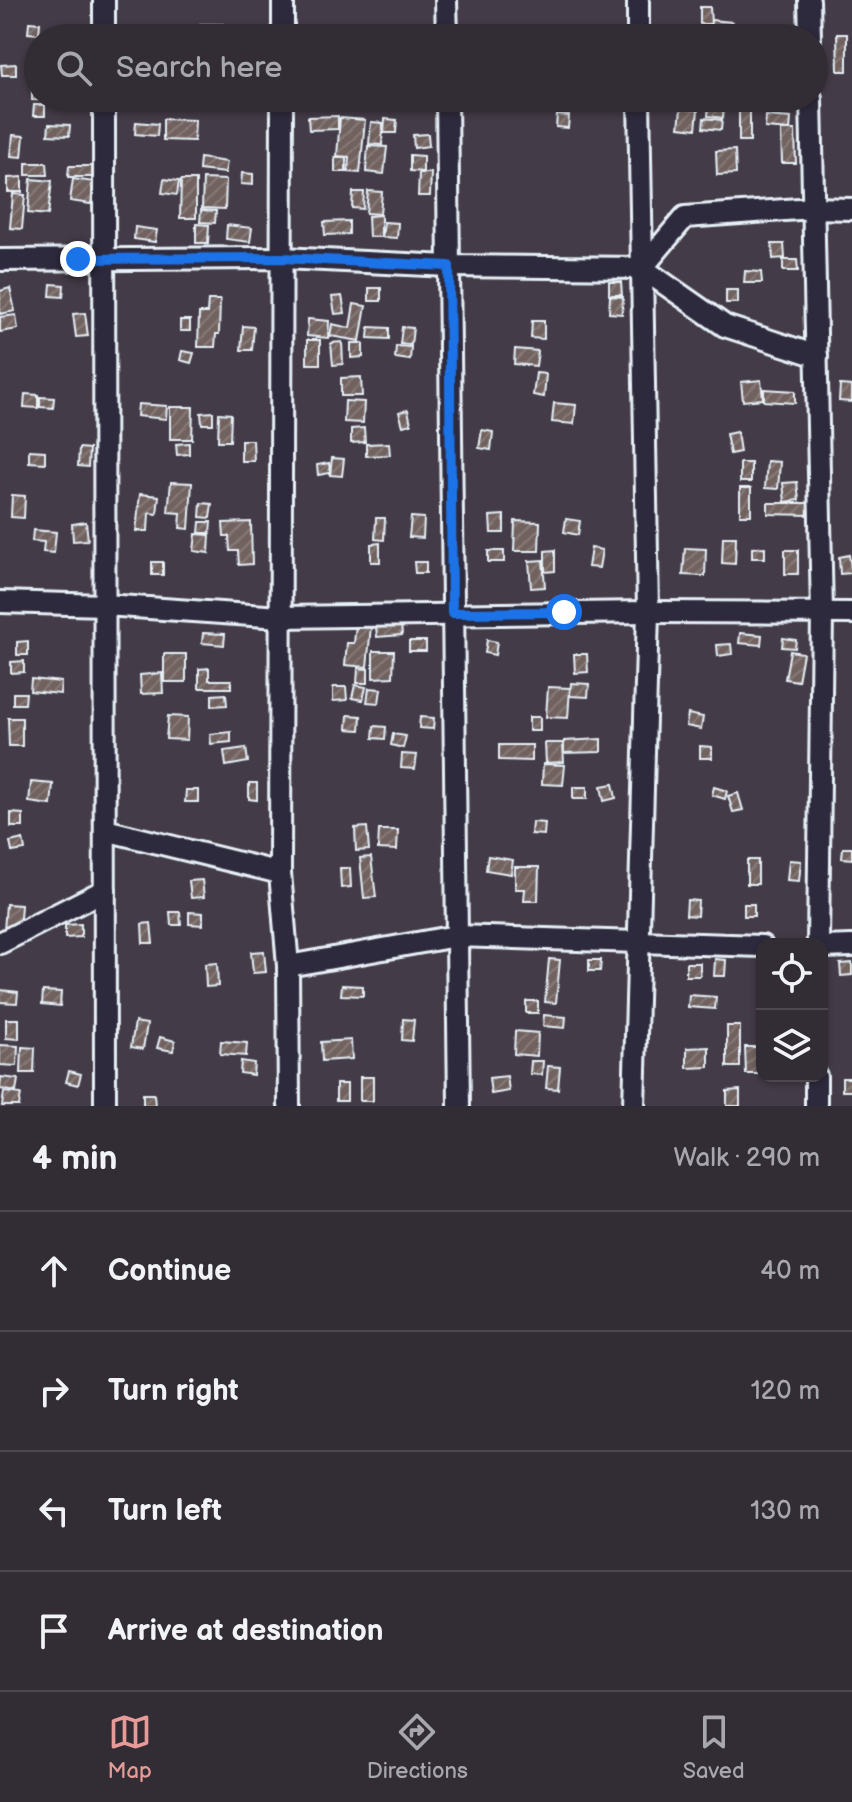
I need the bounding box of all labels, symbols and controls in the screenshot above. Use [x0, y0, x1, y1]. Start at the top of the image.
search box [24, 24, 828, 112]
icon: search [52, 46, 96, 90]
text: Search here [116, 50, 282, 86]
route end [60, 241, 96, 277]
route start [546, 594, 582, 630]
map controls [756, 938, 828, 1082]
button: locate [756, 938, 828, 1010]
button: layers [756, 1010, 828, 1082]
text: 4 min [32, 1138, 118, 1179]
text: Walk · 290 m [673, 1143, 820, 1174]
icon: ahead [32, 1249, 76, 1293]
text: Continue [108, 1253, 231, 1289]
text: 40 m [760, 1256, 820, 1287]
icon: right [32, 1369, 76, 1413]
text: Turn right [108, 1373, 239, 1409]
text: 120 m [751, 1376, 820, 1407]
icon: left [32, 1489, 76, 1533]
text: Turn left [108, 1493, 222, 1529]
text: 130 m [750, 1496, 820, 1527]
icon: arrive [32, 1609, 76, 1653]
text: Arrive at destination [108, 1613, 384, 1649]
tab: Map [107, 1710, 152, 1785]
tab: Directions [367, 1710, 468, 1785]
tab: Saved [683, 1710, 745, 1785]

